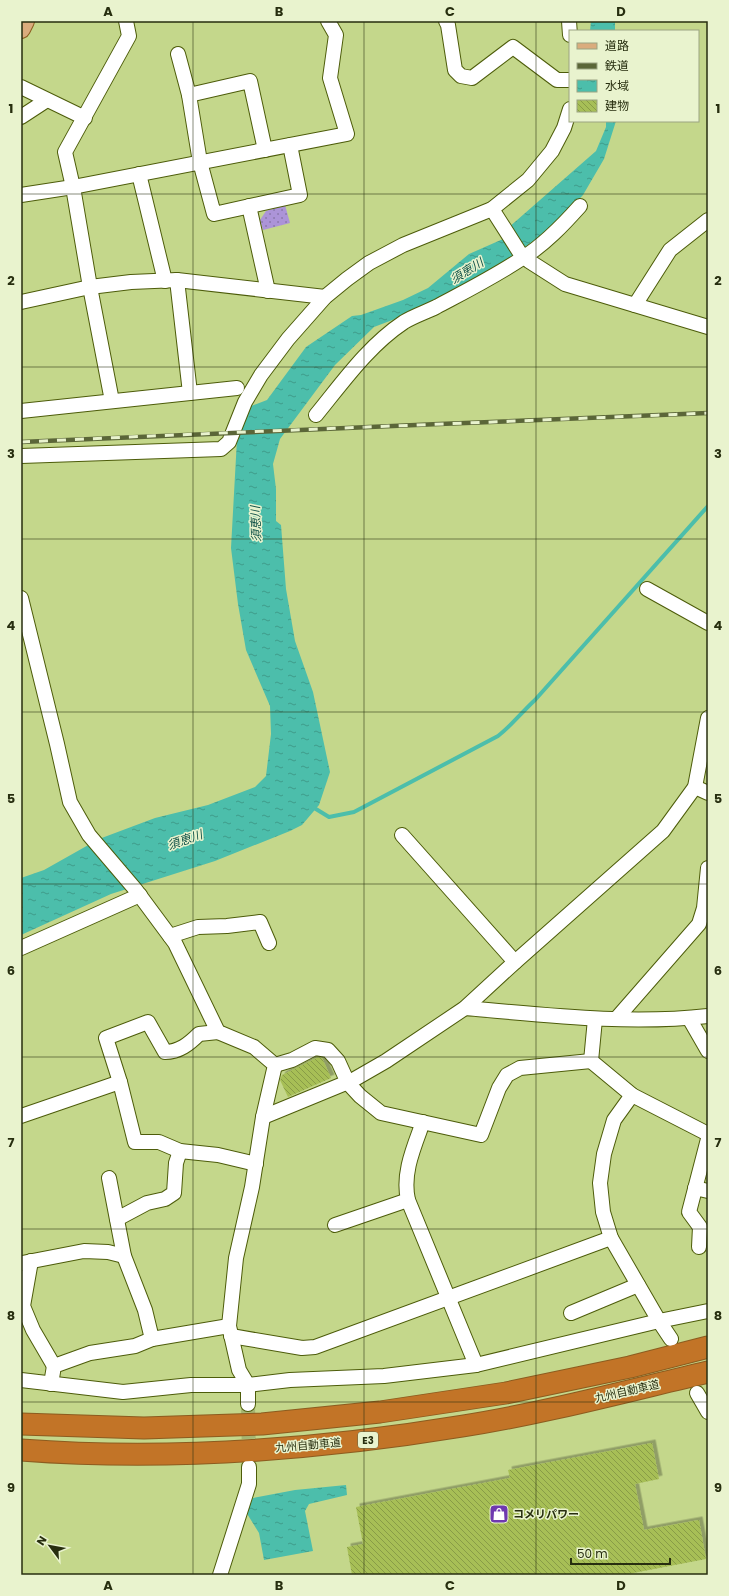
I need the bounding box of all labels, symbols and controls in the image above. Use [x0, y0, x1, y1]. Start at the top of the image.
text: A [103, 2, 113, 21]
text: B [275, 2, 284, 21]
text: C [445, 2, 455, 21]
text: D [616, 2, 626, 21]
legend [569, 30, 699, 122]
text: 道路 [605, 37, 629, 54]
text: 鉄道 [605, 57, 629, 74]
text: 水域 [605, 77, 629, 94]
text: 建物 [605, 97, 629, 114]
text: 1 [9, 99, 13, 118]
text: 1 [716, 99, 720, 118]
water label: 須恵川 [447, 253, 488, 287]
text: 2 [7, 271, 15, 290]
text: 2 [714, 271, 722, 290]
text: 3 [7, 444, 15, 463]
text: 3 [714, 444, 722, 463]
water label: 須恵川 [246, 504, 265, 542]
text: 4 [7, 616, 16, 635]
text: 4 [714, 616, 723, 635]
text: 5 [7, 789, 15, 808]
text: 5 [714, 789, 722, 808]
water label: 須恵川 [165, 825, 207, 853]
text: 6 [7, 961, 15, 980]
text: 6 [714, 961, 722, 980]
text: 7 [8, 1133, 15, 1152]
text: 7 [715, 1133, 722, 1152]
text: 8 [7, 1306, 15, 1325]
text: 8 [714, 1306, 722, 1325]
street label: 九州自動車道 [593, 1376, 661, 1406]
road number: E3 [358, 1432, 378, 1448]
street label: 九州自動車道 [274, 1434, 342, 1456]
text: 9 [7, 1478, 15, 1497]
text: 9 [714, 1478, 722, 1497]
shop icon: コメリパワー [488, 1503, 510, 1525]
place label: コメリパワー [513, 1506, 579, 1522]
north arrow [30, 1526, 70, 1566]
text: N [33, 1533, 50, 1548]
scale bar [571, 1540, 670, 1566]
text: 50 m [577, 1545, 608, 1562]
text: A [103, 1576, 113, 1595]
text: B [275, 1576, 284, 1595]
text: C [445, 1576, 455, 1595]
text: D [616, 1576, 626, 1595]

